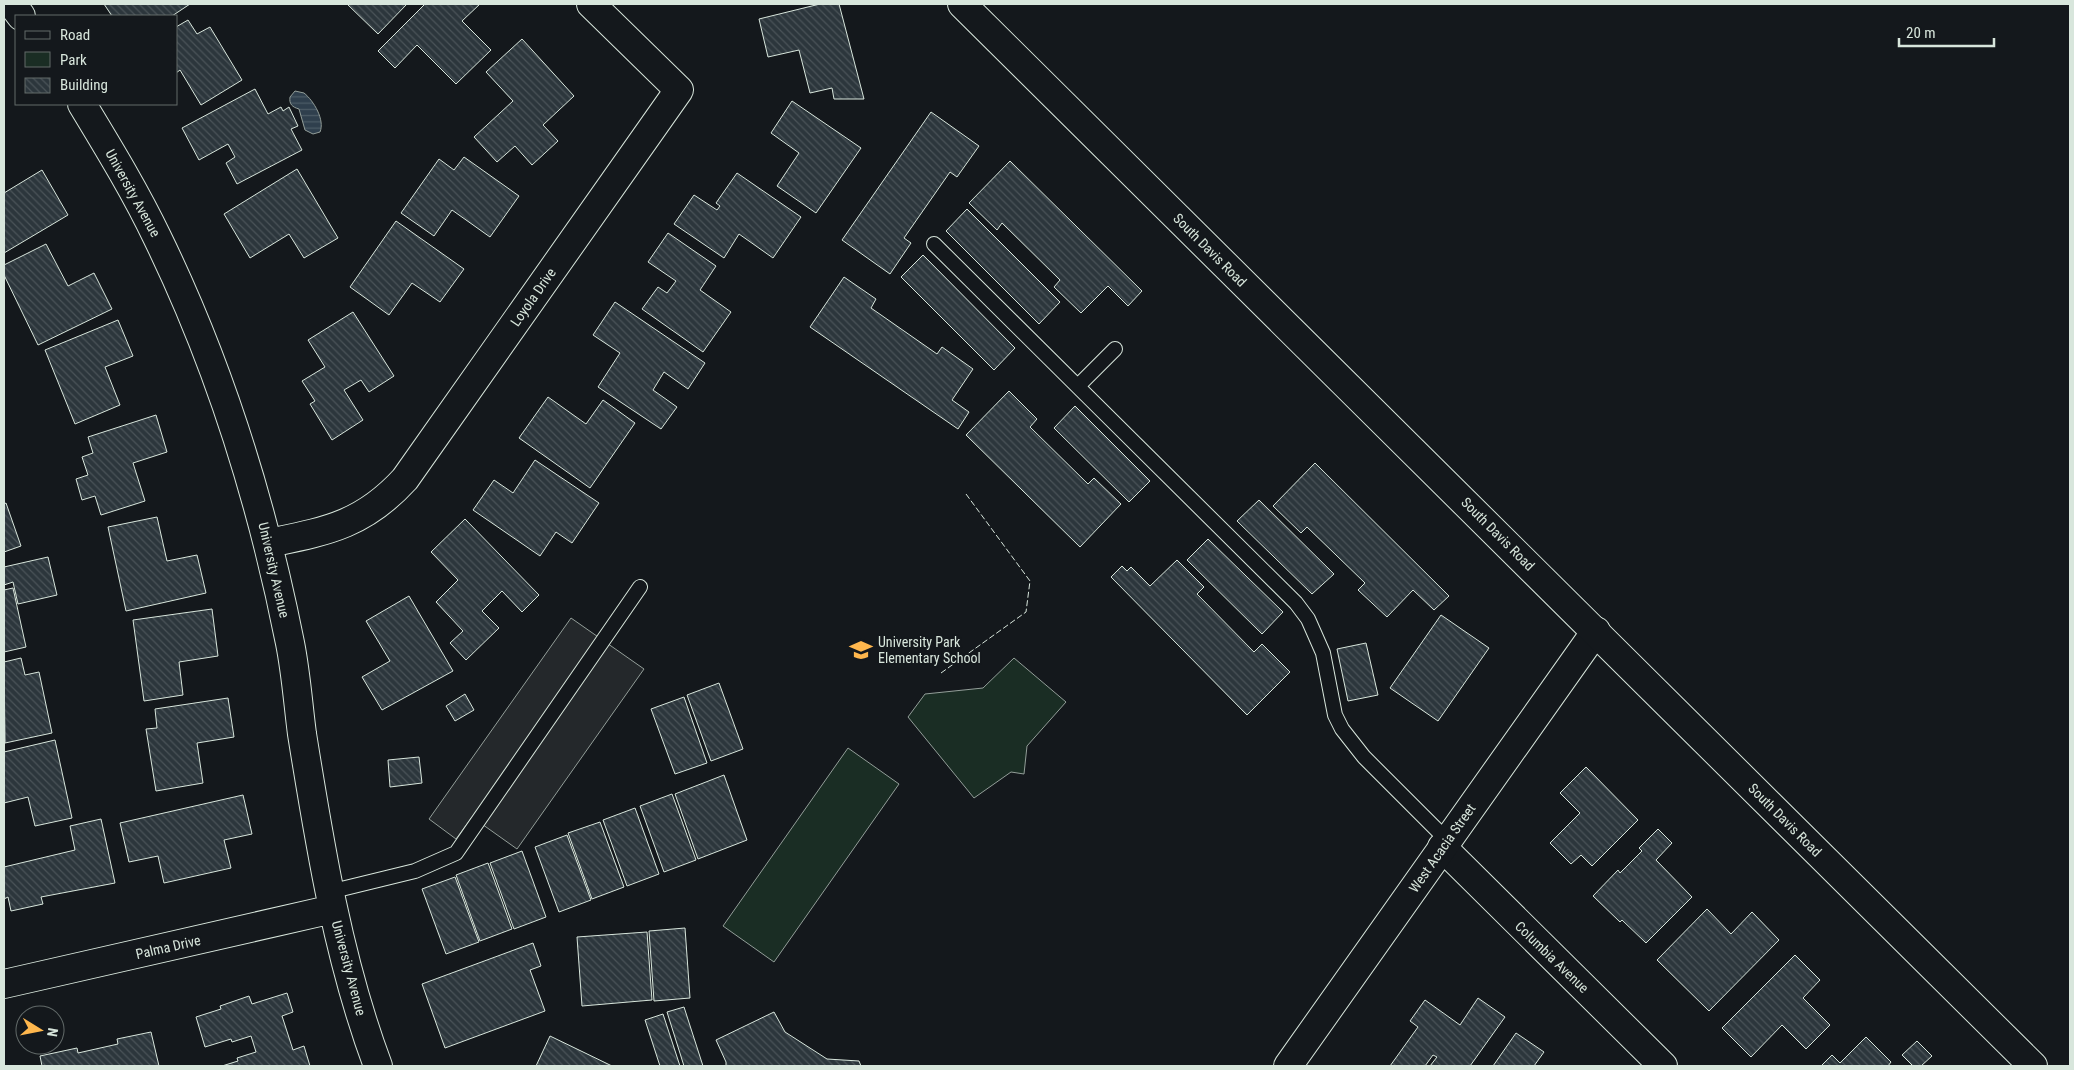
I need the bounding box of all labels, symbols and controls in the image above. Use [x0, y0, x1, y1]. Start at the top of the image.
legend [15, 15, 178, 105]
scale bar [1899, 15, 1994, 47]
text: 20 m [1906, 24, 1936, 42]
text: Road [60, 26, 90, 44]
text: Park [60, 51, 87, 69]
text: Building [60, 76, 108, 94]
street label: University Avenue [102, 146, 164, 240]
street label: South Davis Road [1170, 210, 1250, 290]
street label: Loyola Drive [507, 264, 559, 329]
street label: South Davis Road [1458, 494, 1538, 574]
street label: University Avenue [255, 521, 293, 620]
place label: University Park Elementary School [878, 634, 981, 666]
school or university icon: University Park Elementary School [848, 637, 874, 663]
street label: South Davis Road [1745, 780, 1825, 860]
street label: West Acacia Street [1406, 801, 1478, 895]
street label: Columbia Avenue [1512, 918, 1592, 996]
street label: University Avenue [329, 919, 369, 1018]
street label: Palma Drive [134, 932, 202, 962]
north arrow [15, 1005, 65, 1055]
text: N [44, 1027, 61, 1038]

